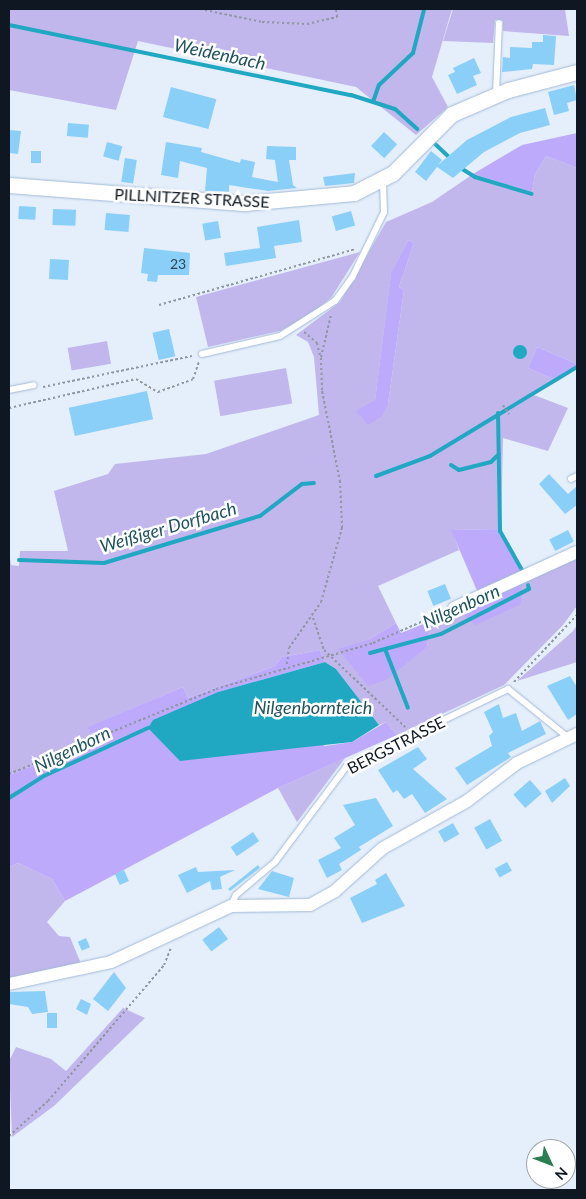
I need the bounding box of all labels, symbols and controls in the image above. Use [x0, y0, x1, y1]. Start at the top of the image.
water label: Weidenbach [172, 34, 268, 74]
street label: PILLNITZER STRASSE [114, 184, 270, 212]
house number: 23 [170, 256, 186, 272]
water label: Weißiger Dorfbach [97, 497, 239, 557]
water label: Nilgenborn [419, 579, 503, 633]
water label: Nilgenbornteich [254, 696, 372, 718]
street label: BERGSTRASSE [344, 712, 448, 778]
water label: Nilgenborn [30, 721, 114, 777]
north arrow [526, 1139, 576, 1189]
text: N [552, 1164, 572, 1184]

